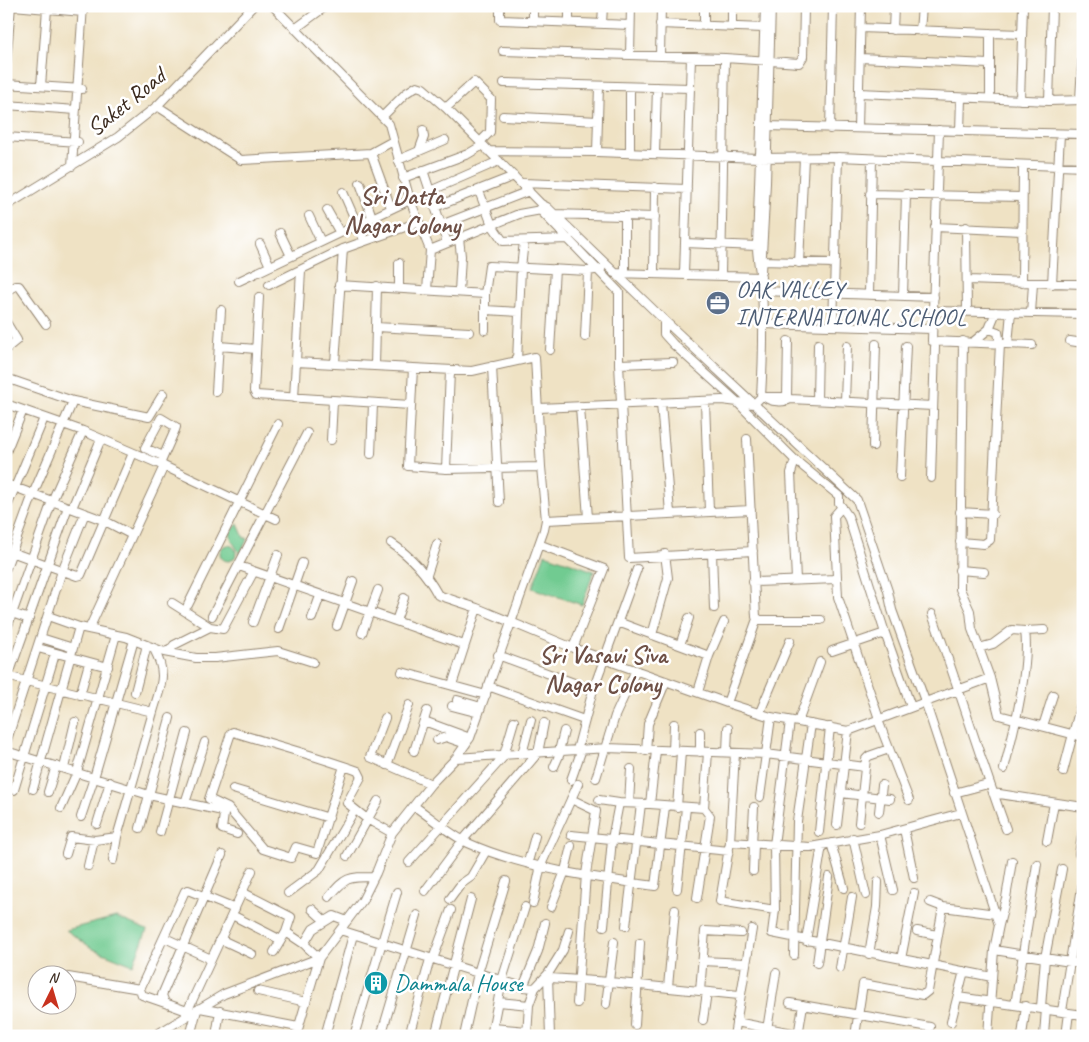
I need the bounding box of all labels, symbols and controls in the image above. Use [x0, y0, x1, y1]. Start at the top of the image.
street label: Saket Road [81, 59, 174, 143]
district label: Sri Datta Nagar Colony [344, 180, 462, 241]
place label: OAK VALLEY INTERNATIONAL SCHOOL [736, 274, 967, 332]
office icon: OAK VALLEY INTERNATIONAL SCHOOL [705, 290, 731, 316]
district label: Sri Vasavi Siva Nagar Colony [539, 639, 670, 700]
north arrow [28, 964, 78, 1014]
place label: Dammala House [394, 968, 525, 998]
text: N [48, 969, 60, 987]
building icon: Dammala House [363, 970, 389, 996]

